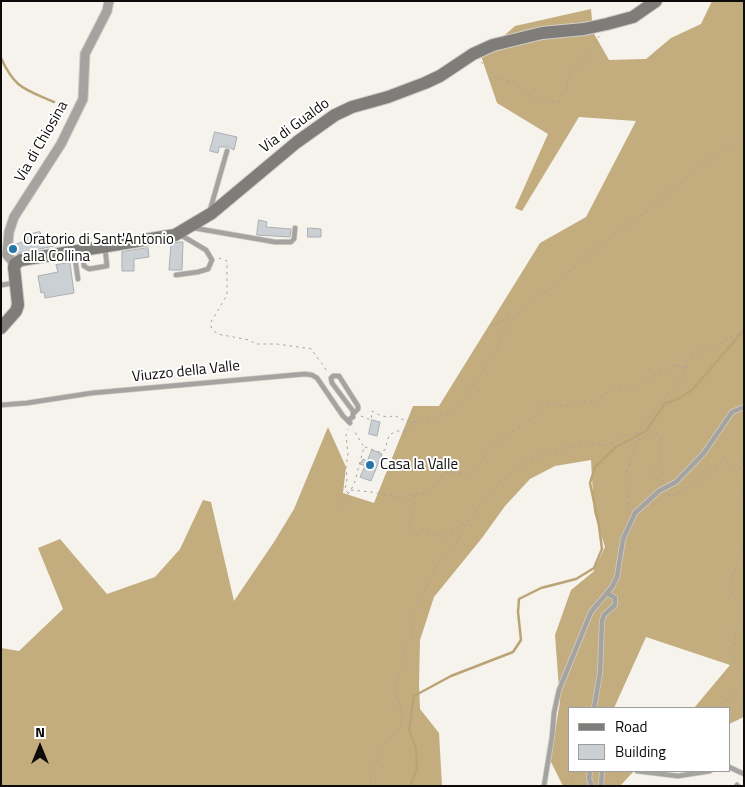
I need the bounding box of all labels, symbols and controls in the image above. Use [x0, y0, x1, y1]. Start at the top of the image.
street label: Via di Gualdo [257, 95, 333, 157]
street label: Via di Chiosina [12, 98, 72, 186]
place label: Oratorio di Sant'Antonio alla Collina [23, 231, 174, 266]
marker: Oratorio di Sant'Antonio alla Collina [7, 243, 19, 255]
street label: Viuzzo della Valle [131, 357, 241, 387]
place label: Casa la Valle [380, 456, 458, 474]
marker: Casa la Valle [364, 459, 376, 471]
legend [568, 707, 730, 772]
text: Road [615, 715, 647, 738]
text: N [35, 721, 45, 742]
north arrow [15, 722, 65, 772]
text: Building [615, 740, 666, 763]

